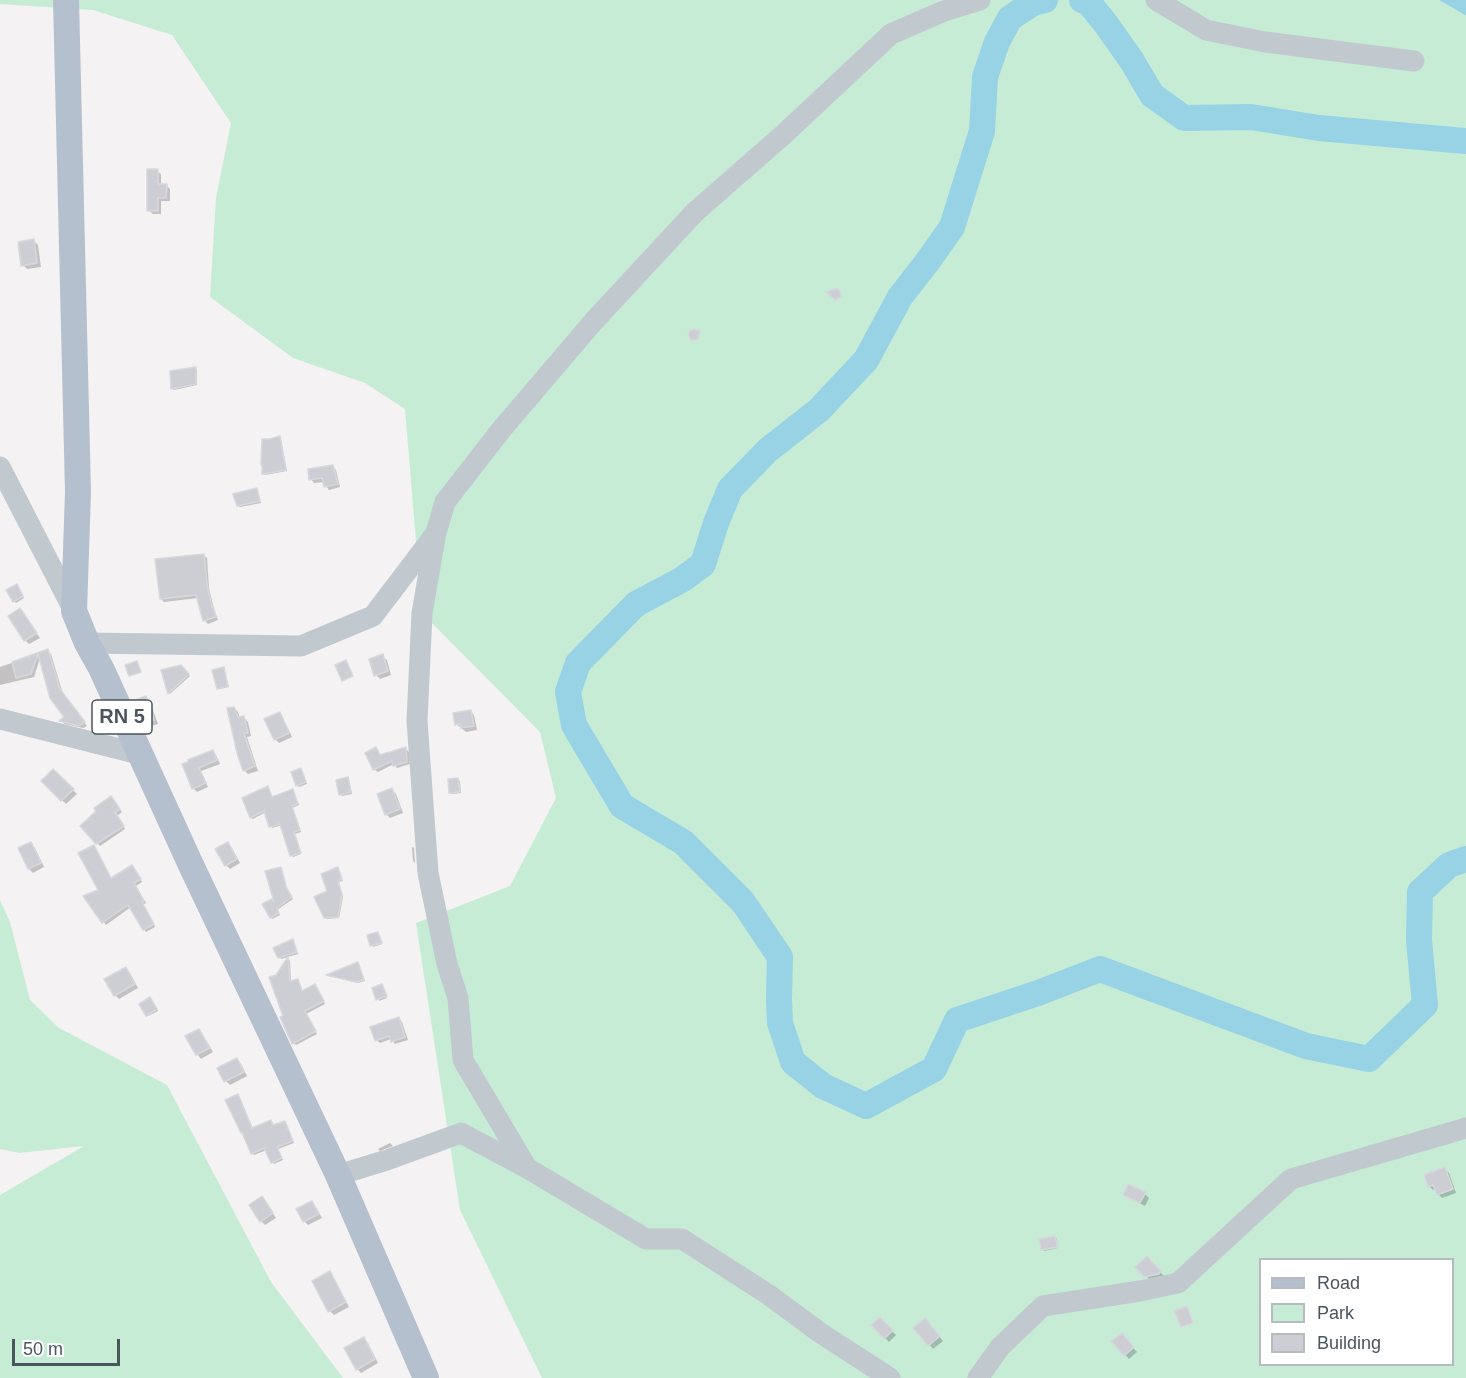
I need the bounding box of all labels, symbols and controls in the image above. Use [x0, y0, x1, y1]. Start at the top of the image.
road number: RN 5 [92, 700, 152, 734]
legend [1259, 1258, 1454, 1366]
text: Road [1317, 1273, 1360, 1293]
text: Park [1317, 1303, 1354, 1323]
scale bar [15, 1327, 123, 1365]
text: Building [1317, 1333, 1381, 1353]
text: 50 m [23, 1339, 63, 1359]

